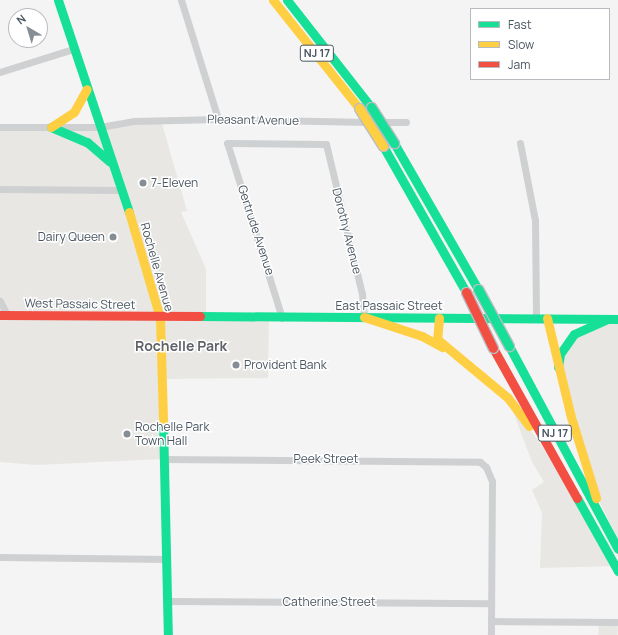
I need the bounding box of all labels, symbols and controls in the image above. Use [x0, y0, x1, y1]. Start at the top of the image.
north arrow [8, 8, 48, 48]
legend [470, 8, 610, 80]
text: N [13, 11, 29, 27]
text: Fast [508, 16, 532, 33]
text: Slow [508, 36, 534, 53]
road number: NJ 17 [299, 44, 335, 62]
text: Jam [508, 56, 530, 73]
street label: Pleasant Avenue [207, 112, 299, 128]
place label: 7-Eleven [151, 176, 198, 190]
marker: 7-Eleven [138, 178, 148, 188]
street label: Gertrude Avenue [235, 183, 277, 277]
street label: Dorothy Avenue [329, 186, 365, 276]
street label: Rochelle Avenue [137, 221, 177, 313]
place label: Dairy Queen [38, 230, 105, 244]
marker: Dairy Queen [108, 232, 118, 242]
street label: West Passaic Street [24, 296, 136, 312]
street label: East Passaic Street [336, 299, 442, 313]
district label: Rochelle Park [135, 338, 227, 354]
place label: Provident Bank [244, 358, 327, 372]
marker: Provident Bank [231, 360, 241, 370]
place label: Rochelle Park Town Hall [135, 420, 209, 448]
road number: NJ 17 [537, 424, 573, 442]
marker: Rochelle Park Town Hall [122, 429, 132, 439]
street label: Peek Street [294, 452, 358, 466]
street label: Catherine Street [282, 595, 376, 609]

